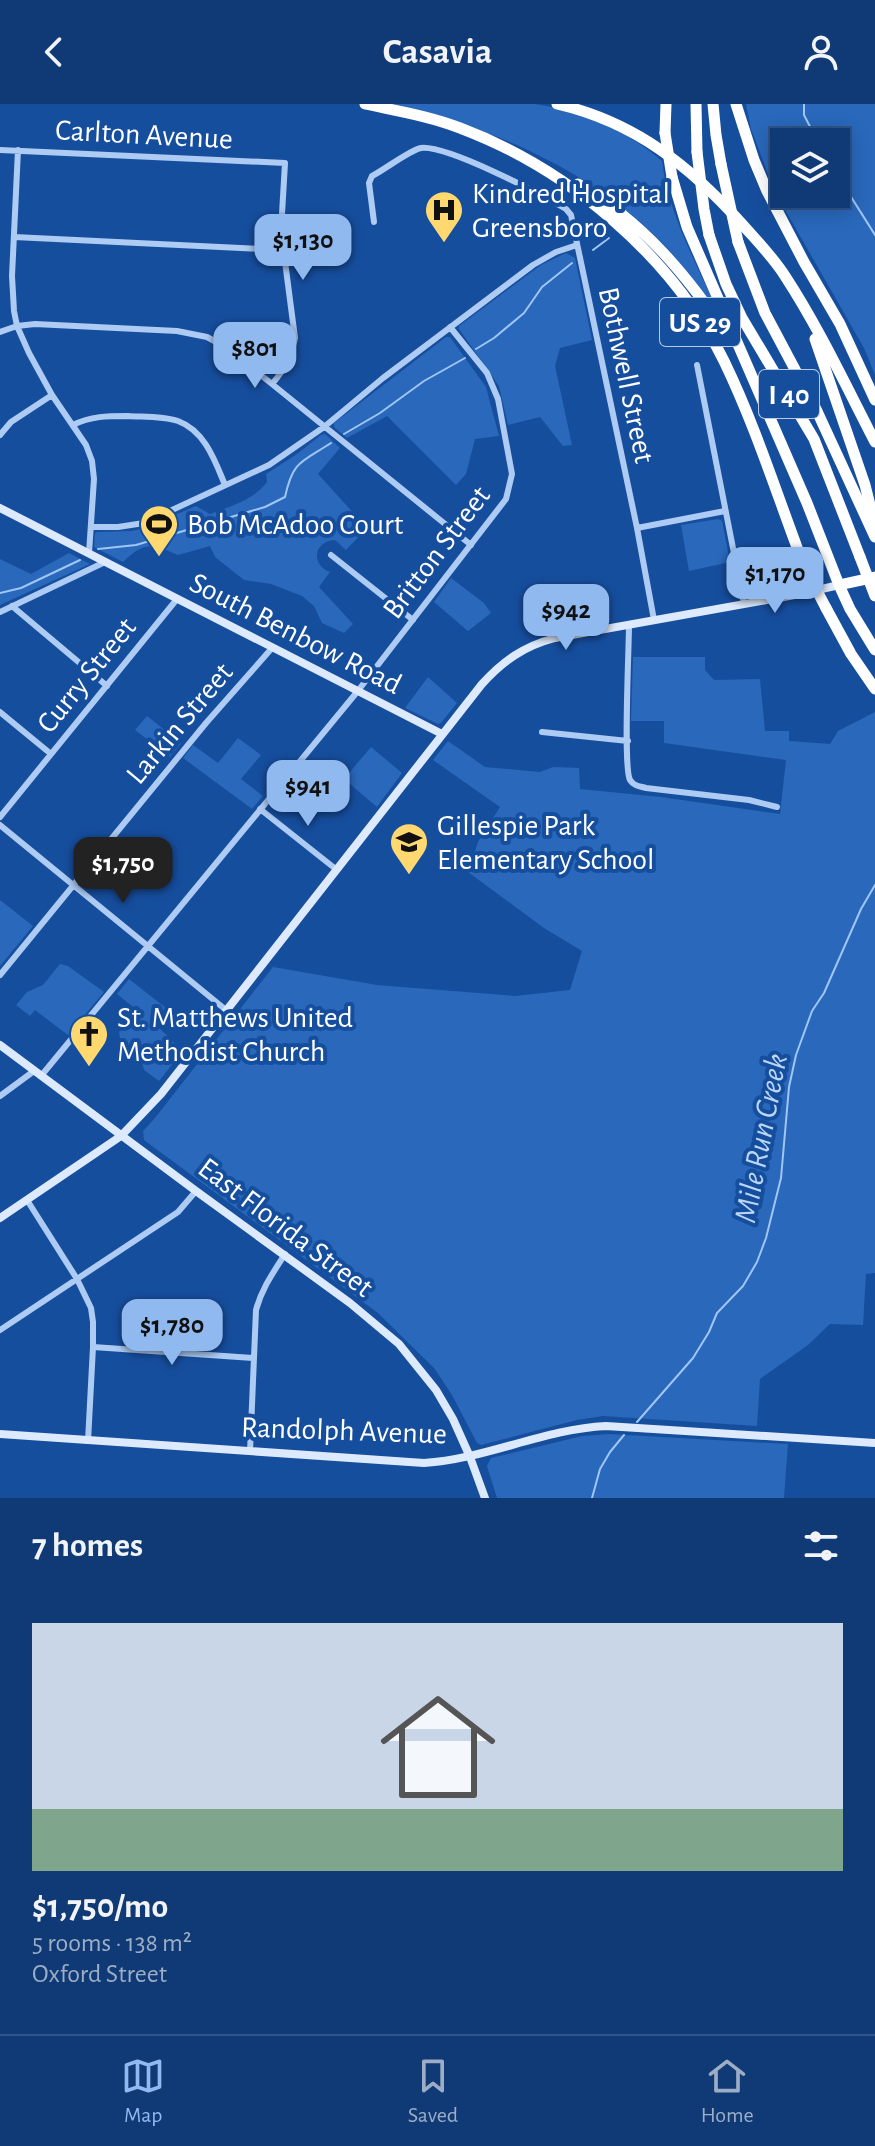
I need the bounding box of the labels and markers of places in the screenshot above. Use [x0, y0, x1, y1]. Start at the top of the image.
place label: Kindred Hospital Greensboro [472, 179, 670, 243]
hospital icon: Kindred Hospital Greensboro [423, 189, 465, 244]
pin: $1,130 [238, 214, 368, 282]
pin: $801 [208, 322, 302, 390]
sports icon: Bob McAdoo Court [138, 503, 180, 558]
place label: Bob McAdoo Court [187, 510, 404, 540]
pin: $1,170 [710, 547, 840, 615]
pin: $942 [519, 584, 613, 652]
pin: $941 [261, 760, 355, 828]
place label: Gillespie Park Elementary School [437, 811, 655, 875]
school or university icon: Gillespie Park Elementary School [388, 821, 430, 876]
pin: $1,750 [58, 837, 188, 905]
place label: St. Matthews United Methodist Church [117, 1003, 353, 1067]
church icon: St. Matthews United Methodist Church [68, 1013, 110, 1068]
pin: $1,780 [107, 1299, 237, 1367]

